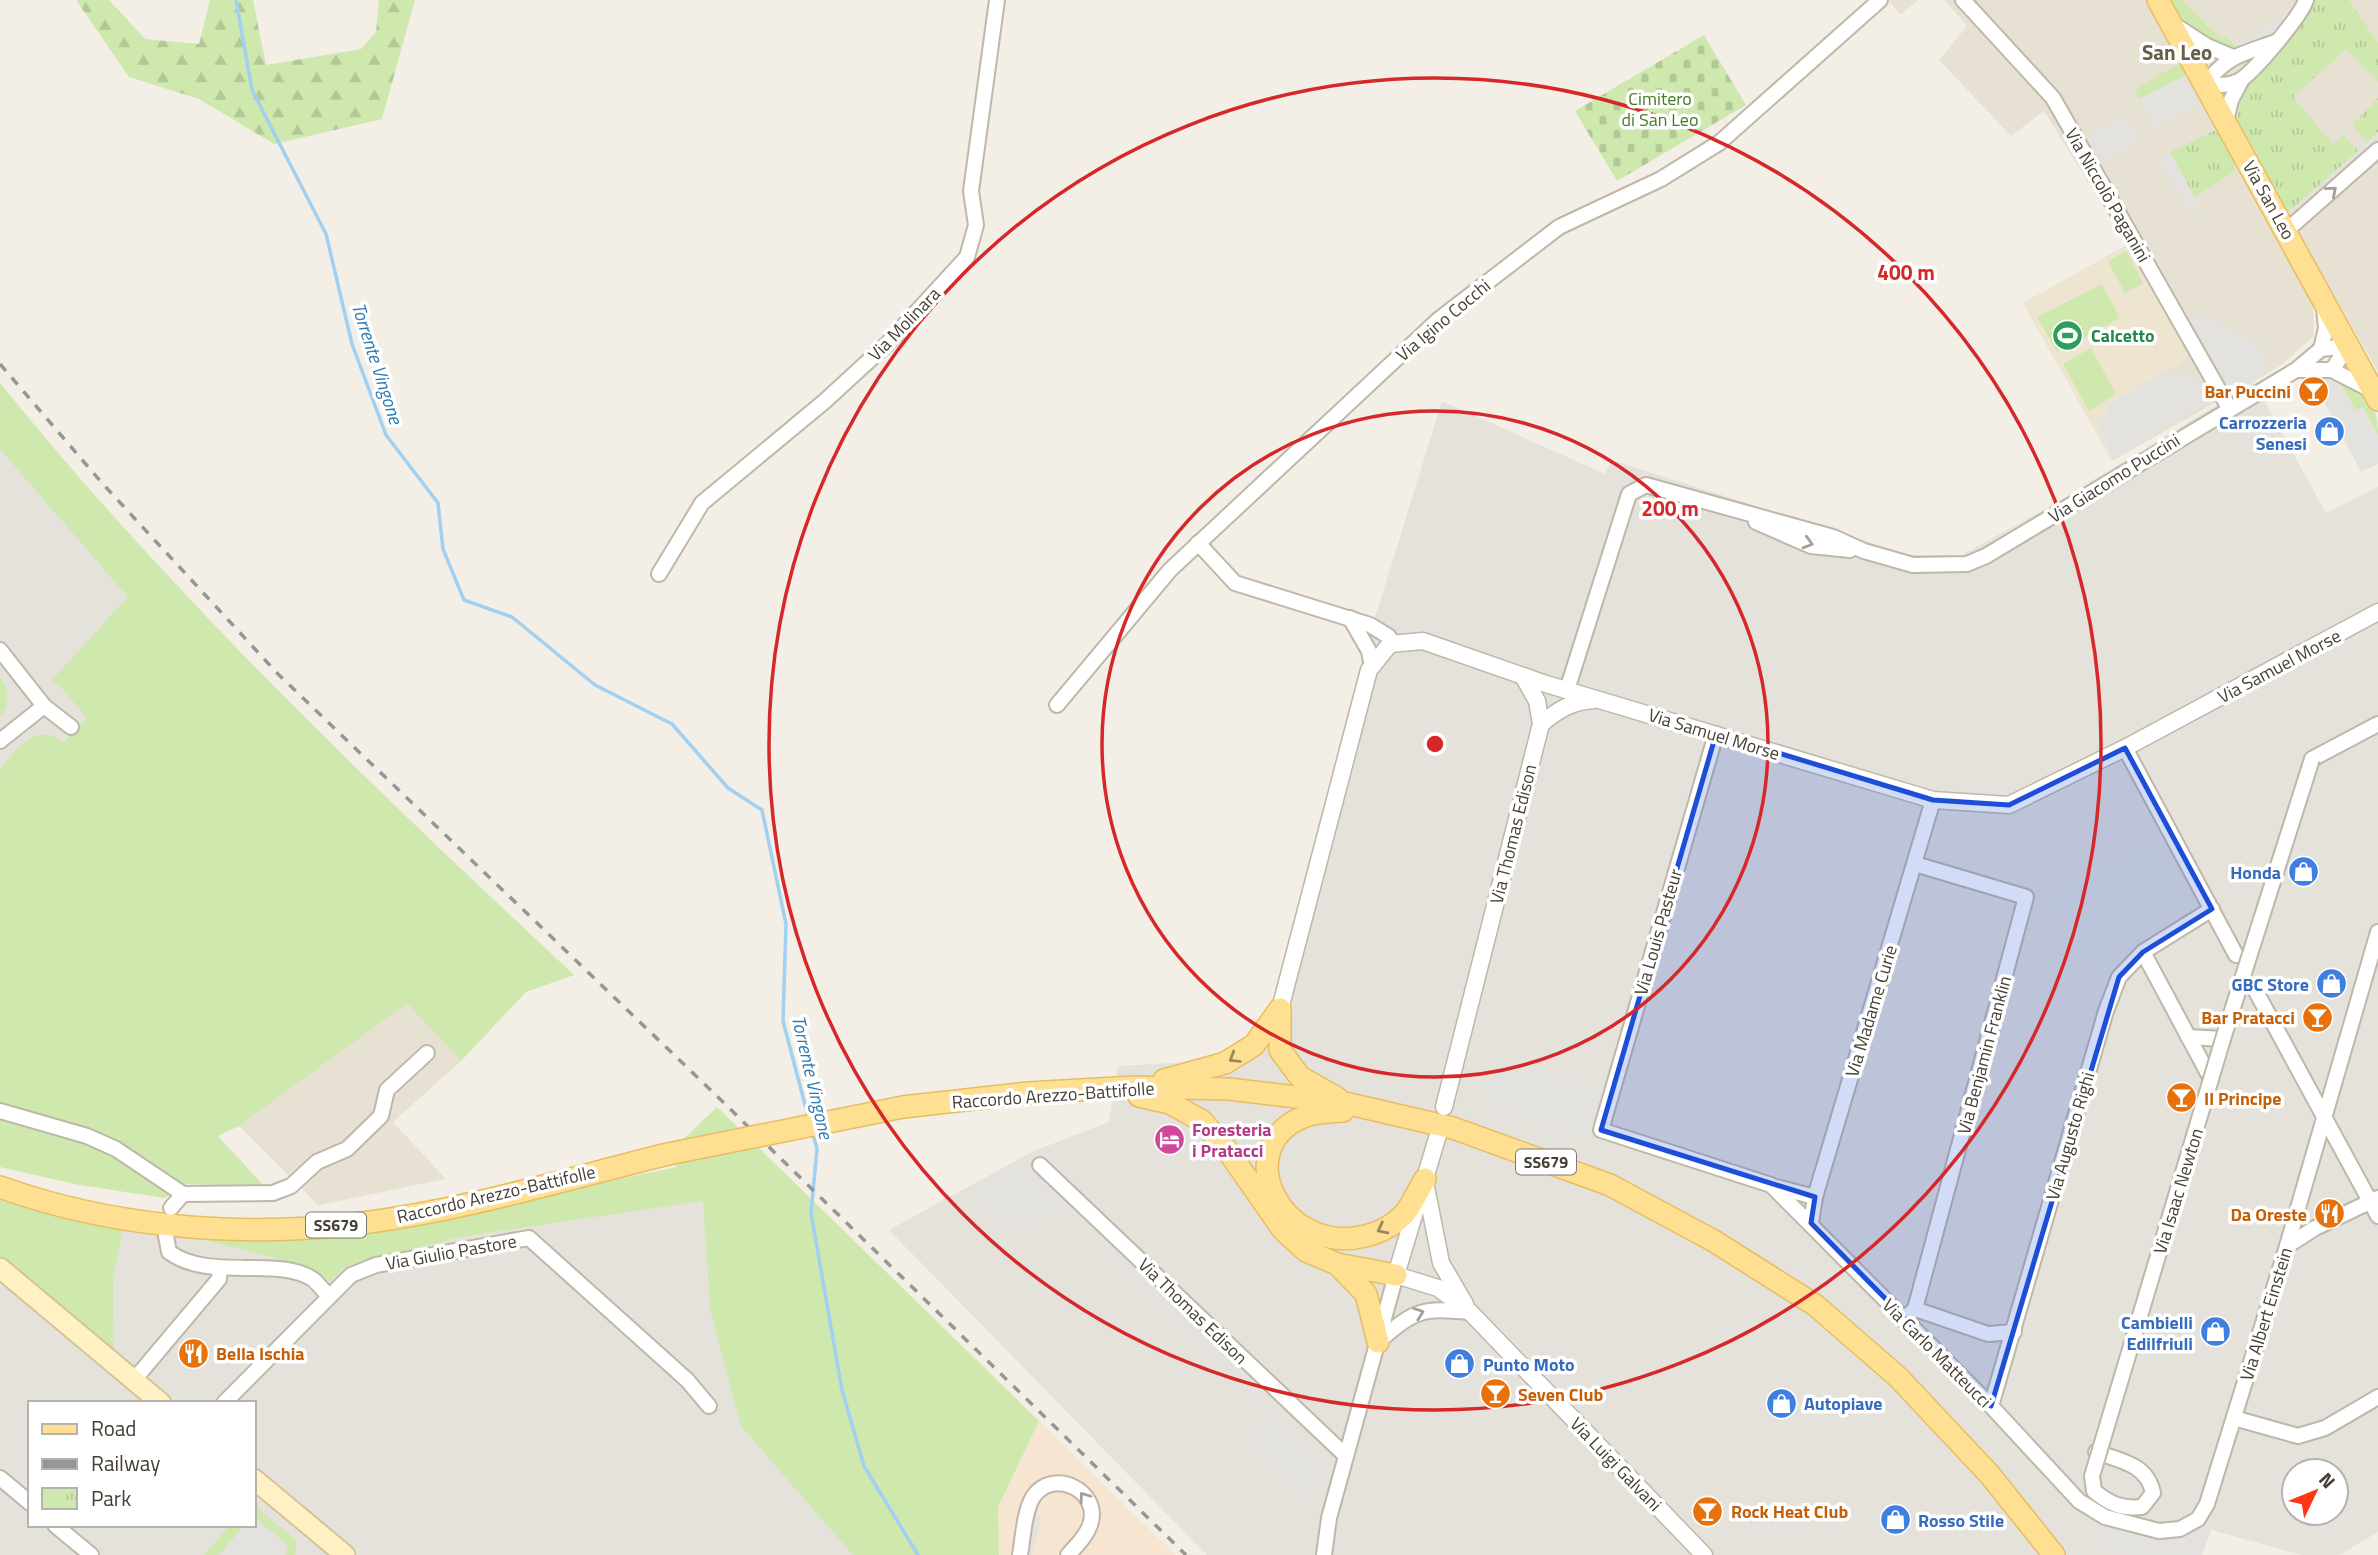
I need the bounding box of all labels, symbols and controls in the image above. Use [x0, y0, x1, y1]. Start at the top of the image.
district label: San Leo [2142, 36, 2212, 68]
park label: Cimitero di San Leo [1622, 85, 1698, 133]
street label: Via Niccolò Paganini [2059, 123, 2157, 267]
street label: Via San Leo [2236, 155, 2302, 245]
one-way arrow [2324, 187, 2337, 199]
text: 400 m [1877, 256, 1935, 288]
street label: Via Igino Cocchi [1390, 272, 1496, 368]
street label: Via Molinara [862, 281, 946, 367]
water label: Torrente Vingone [345, 299, 412, 429]
sports icon: Calcetto [2051, 318, 2085, 352]
place label: Calcetto [2091, 322, 2155, 349]
bar icon: Bar Puccini [2297, 374, 2331, 408]
place label: Bar Puccini [2204, 378, 2291, 405]
place label: Carrozzeria Senesi [2219, 409, 2307, 457]
shop icon: Carrozzeria Senesi [2313, 415, 2347, 449]
street label: Via Giacomo Puccini [2043, 427, 2185, 529]
text: 200 m [1641, 492, 1699, 524]
one-way arrow [1802, 535, 1814, 549]
street label: Via Samuel Morse [2213, 622, 2345, 710]
street label: Via Samuel Morse [1645, 701, 1783, 767]
centre of rings [1423, 732, 1447, 756]
street label: Via Thomas Edison [1483, 761, 1543, 907]
shop icon: Honda [2287, 855, 2321, 889]
place label: Honda [2230, 859, 2281, 886]
street label: Via Louis Pasteur [1627, 866, 1689, 998]
street label: Via Madame Curie [1838, 942, 1904, 1080]
shop icon: GBC Store [2315, 967, 2349, 1001]
place label: GBC Store [2232, 971, 2309, 998]
street label: Via Benjamin Franklin [1950, 973, 2018, 1137]
bar icon: Bar Pratacci [2301, 1000, 2335, 1034]
place label: Bar Pratacci [2201, 1004, 2295, 1031]
water label: Torrente Vingone [785, 1012, 842, 1143]
one-way arrow [1228, 1049, 1241, 1062]
street label: Via Augusto Righi [2039, 1069, 2101, 1203]
street label: Raccordo Arezzo-Battifolle [951, 1074, 1155, 1116]
bar icon: Il Principe [2164, 1081, 2198, 1115]
place label: Il Principe [2204, 1085, 2282, 1112]
place label: Foresteria i Pratacci [1192, 1116, 1271, 1164]
hotel icon: Foresteria i Pratacci [1152, 1122, 1186, 1156]
street label: Via Isaac Newton [2146, 1125, 2210, 1257]
road number: SS679 [1516, 1150, 1576, 1174]
street label: Raccordo Arezzo-Battifolle [394, 1158, 598, 1230]
restaurant icon: Da Oreste [2313, 1197, 2347, 1231]
place label: Da Oreste [2231, 1201, 2307, 1228]
road number: SS679 [306, 1212, 366, 1238]
one-way arrow [1376, 1221, 1389, 1235]
street label: Via Giulio Pastore [383, 1227, 519, 1277]
street label: Via Albert Einstein [2233, 1244, 2299, 1384]
street label: Via Thomas Edison [1132, 1252, 1254, 1370]
street label: Via Carlo Matteucci [1876, 1292, 1998, 1414]
one-way arrow [1413, 1307, 1425, 1321]
place label: Cambielli Edilfriuli [2121, 1309, 2193, 1357]
shop icon: Cambielli Edilfriuli [2199, 1315, 2233, 1349]
restaurant icon: Bella Ischia [176, 1336, 210, 1370]
place label: Bella Ischia [216, 1340, 305, 1367]
shop icon: Punto Moto [1443, 1347, 1477, 1381]
place label: Punto Moto [1483, 1351, 1575, 1378]
bar icon: Seven Club [1478, 1377, 1512, 1411]
place label: Seven Club [1518, 1381, 1603, 1408]
shop icon: Autopiave [1764, 1386, 1798, 1420]
place label: Autopiave [1804, 1390, 1882, 1417]
legend [28, 1401, 256, 1527]
street label: Via Luigi Galvani [1564, 1411, 1668, 1517]
text: Road [91, 1412, 136, 1444]
text: Railway [91, 1447, 160, 1479]
north arrow [2280, 1457, 2350, 1527]
text: N [2313, 1465, 2343, 1495]
text: Park [91, 1482, 131, 1514]
one-way arrow [1080, 1493, 1092, 1505]
bar icon: Rock Heat Club [1691, 1494, 1725, 1528]
place label: Rock Heat Club [1731, 1498, 1848, 1525]
shop icon: Rosso Stile [1878, 1503, 1912, 1537]
place label: Rosso Stile [1918, 1507, 2004, 1534]

